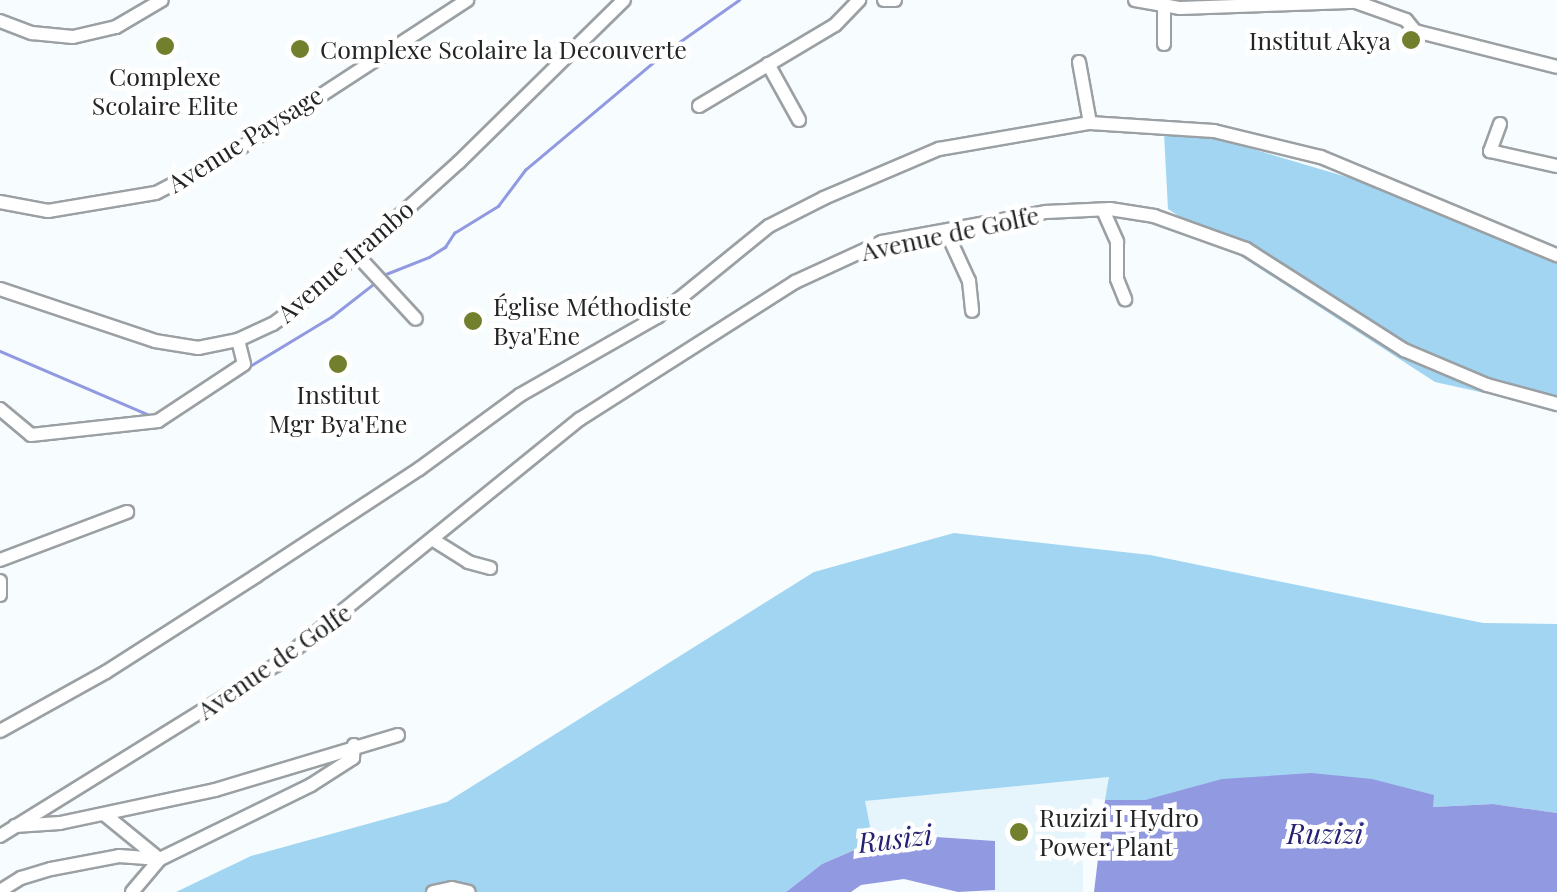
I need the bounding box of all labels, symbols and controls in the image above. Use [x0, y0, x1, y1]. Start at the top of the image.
place label: Institut Akya [1247, 25, 1391, 55]
marker: Institut Akya [1400, 29, 1422, 51]
place label: Complexe Scolaire la Decouverte [320, 34, 688, 64]
marker: Complexe Scolaire Elite [154, 35, 176, 57]
marker: Complexe Scolaire la Decouverte [289, 38, 311, 60]
place label: Complexe Scolaire Elite [92, 62, 238, 121]
street label: Avenue Paysage [162, 79, 328, 199]
street label: Avenue Irambo [271, 194, 419, 328]
street label: Avenue de Golfe [858, 200, 1042, 266]
place label: Église Méthodiste Bya'Ene [493, 292, 692, 351]
marker: Église Méthodiste Bya'Ene [462, 310, 484, 332]
marker: Institut Mgr Bya'Ene [327, 353, 349, 375]
place label: Institut Mgr Bya'Ene [268, 380, 408, 439]
street label: Avenue de Golfe [191, 597, 357, 725]
place label: Ruzizi I Hydro Power Plant [1039, 803, 1199, 862]
water label: Ruzizi [1287, 816, 1363, 850]
water label: Rusizi [856, 817, 934, 859]
marker: Ruzizi I Hydro Power Plant [1008, 821, 1030, 843]

